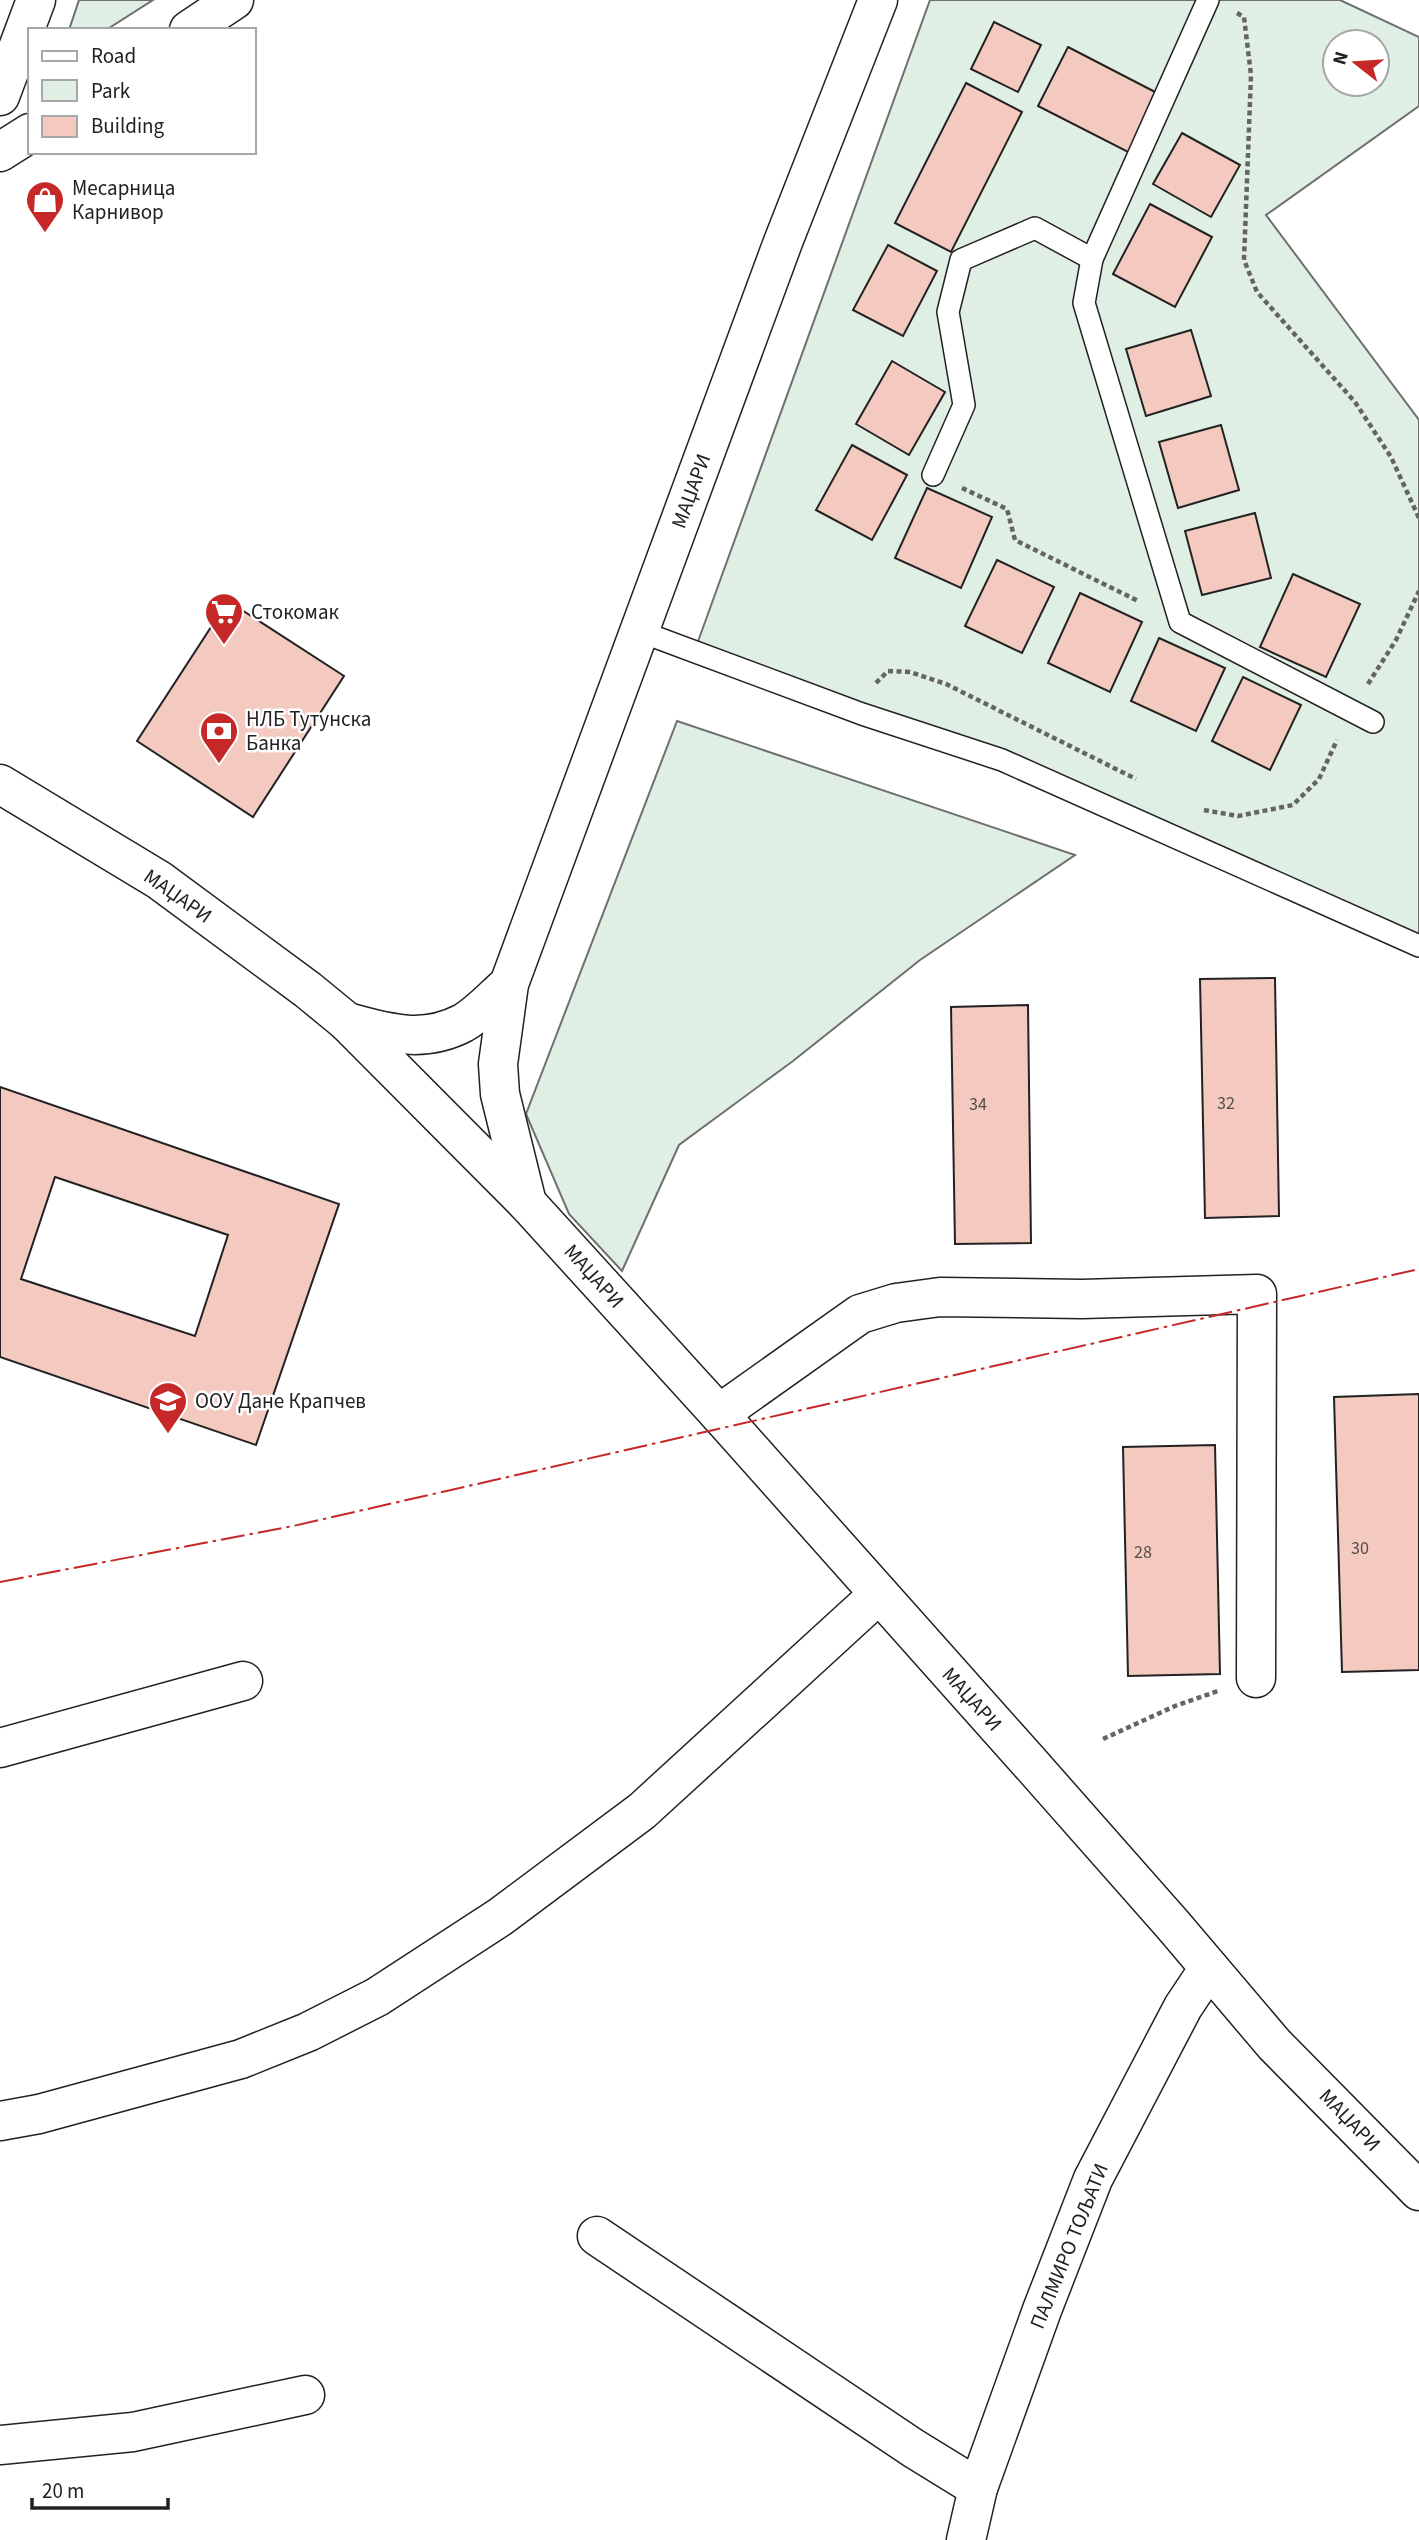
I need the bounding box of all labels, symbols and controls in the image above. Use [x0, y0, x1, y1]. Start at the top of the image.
legend [28, 28, 256, 154]
north arrow [1321, 28, 1391, 98]
text: Road [91, 41, 136, 71]
text: N [1326, 48, 1356, 68]
text: Park [91, 76, 131, 106]
text: Building [91, 111, 165, 141]
place label: Месарница Карнивор [72, 173, 175, 227]
shop icon: Месарница Карнивор [24, 179, 66, 234]
street label: МАЏАРИ [664, 450, 718, 532]
supermarket icon: Стокомак [203, 591, 245, 646]
place label: Стокомак [251, 597, 339, 627]
place label: НЛБ Тутунска Банка [246, 704, 371, 758]
bank icon: НЛБ Тутунска Банка [198, 710, 240, 765]
street label: МАЏАРИ [138, 862, 218, 930]
house number: 32 [1217, 1091, 1235, 1116]
house number: 34 [969, 1092, 987, 1117]
street label: МАЏАРИ [557, 1237, 631, 1315]
school or university icon: ООУ Дане Крапчев [147, 1380, 189, 1435]
place label: ООУ Дане Крапчев [195, 1386, 366, 1416]
house number: 30 [1351, 1536, 1369, 1561]
house number: 28 [1134, 1540, 1152, 1565]
street label: МАЏАРИ [935, 1660, 1009, 1738]
street label: МАЏАРИ [1312, 2082, 1388, 2158]
street label: ПАЛМИРО ТОЉАТИ [1022, 2159, 1116, 2333]
scale bar [32, 2466, 168, 2510]
text: 20 m [42, 2476, 84, 2506]

